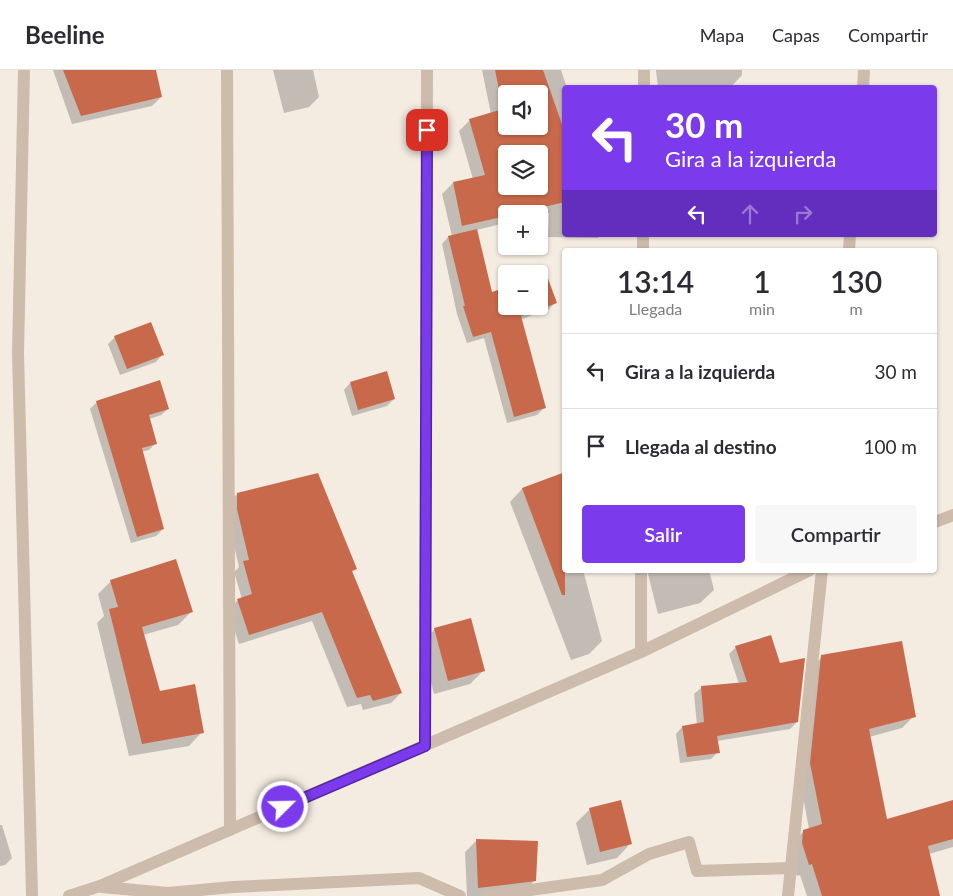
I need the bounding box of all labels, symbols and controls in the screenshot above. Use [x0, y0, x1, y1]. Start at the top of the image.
text: Beeline [25, 20, 105, 49]
text: Mapa [700, 24, 744, 46]
text: Capas [772, 24, 820, 46]
text: Compartir [848, 24, 928, 46]
map controls [498, 85, 548, 315]
button: sound [498, 85, 548, 135]
text: 30 m [665, 103, 743, 145]
icon: left [582, 105, 647, 170]
pin [406, 109, 448, 151]
icon: arrive [413, 116, 441, 144]
button: layers [498, 145, 548, 195]
text: Gira a la izquierda [665, 145, 836, 172]
icon: left [683, 200, 711, 228]
icon: ahead [736, 200, 764, 228]
icon: right [789, 200, 817, 228]
button: + [498, 205, 548, 255]
text: 13:14 [617, 263, 694, 299]
text: 1 [753, 263, 771, 299]
text: 130 [830, 263, 882, 299]
button: − [498, 265, 548, 315]
text: Llegada [629, 299, 682, 318]
text: min [749, 299, 775, 318]
text: m [849, 299, 863, 318]
icon: left [582, 357, 610, 385]
text: Gira a la izquierda [625, 360, 775, 383]
text: 30 m [874, 360, 917, 383]
icon: arrive [582, 432, 610, 460]
text: Llegada al destino [625, 435, 777, 458]
text: 100 m [863, 435, 917, 458]
button: Salir [582, 505, 745, 563]
button: Compartir [755, 505, 917, 563]
position arrow [256, 780, 308, 832]

